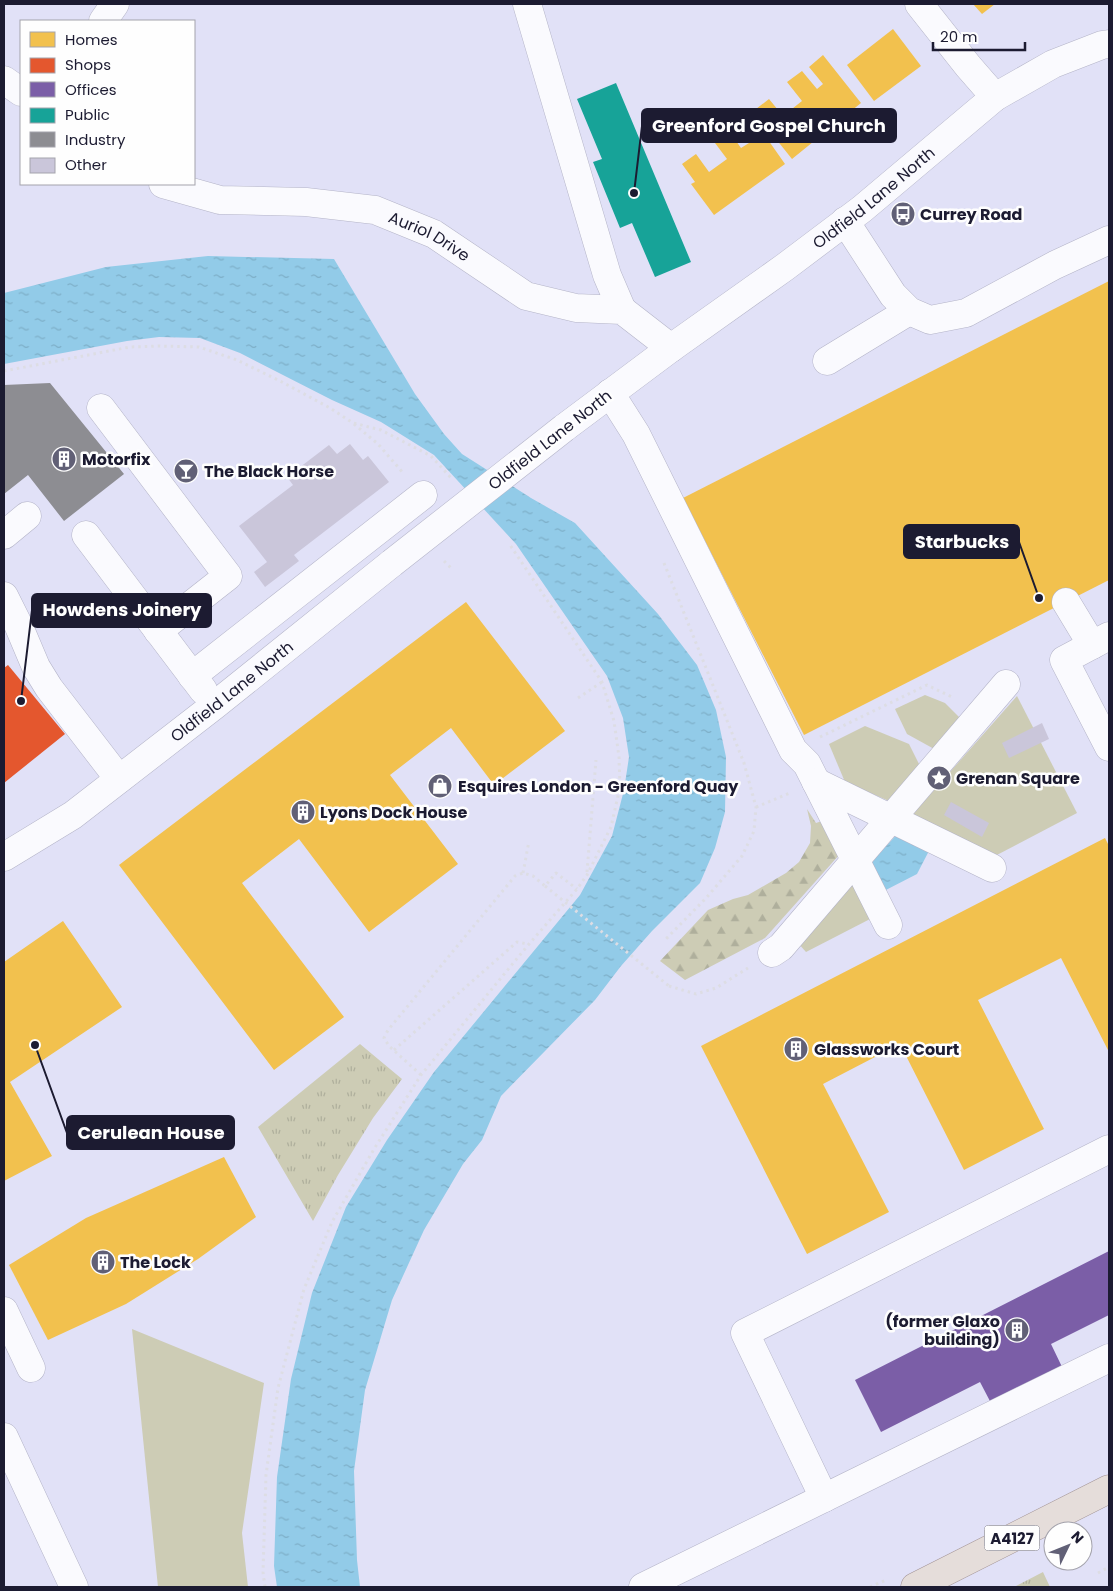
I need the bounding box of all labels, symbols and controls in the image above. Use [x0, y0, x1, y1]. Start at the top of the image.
legend [20, 20, 195, 185]
scale bar [933, 20, 1026, 52]
text: 20 m [940, 26, 978, 47]
text: Homes [65, 29, 118, 50]
text: Shops [65, 54, 111, 75]
text: Offices [65, 79, 117, 100]
text: Public [65, 104, 110, 125]
callout: Greenford Gospel Church [642, 109, 896, 142]
text: Greenford Gospel Church [652, 113, 886, 138]
text: Industry [65, 129, 126, 150]
street label: Oldfield Lane North [808, 141, 940, 254]
text: Other [65, 154, 107, 175]
bus stop icon: Currey Road [890, 201, 916, 227]
place label: Currey Road [920, 203, 1022, 226]
street label: Auriol Drive [385, 205, 475, 267]
street label: Oldfield Lane North [483, 384, 617, 496]
building icon: Motorfix [51, 446, 77, 472]
place label: Motorfix [82, 448, 151, 471]
bar icon: The Black Horse [173, 458, 199, 484]
place label: The Black Horse [204, 460, 334, 483]
callout: Starbucks [904, 525, 1019, 558]
text: Starbucks [915, 529, 1009, 554]
callout: Howdens Joinery [32, 594, 211, 627]
text: Howdens Joinery [43, 597, 202, 622]
street label: Oldfield Lane North [165, 635, 298, 747]
place icon: Grenan Square [926, 765, 952, 791]
place label: Grenan Square [956, 767, 1080, 790]
shop icon: Esquires London - Greenford Quay [427, 773, 453, 799]
place label: Esquires London - Greenford Quay [458, 775, 739, 798]
building icon: Lyons Dock House [290, 799, 316, 825]
place label: Lyons Dock House [320, 801, 467, 824]
building icon: Glassworks Court [783, 1036, 809, 1062]
place label: Glassworks Court [814, 1038, 959, 1061]
callout: Cerulean House [67, 1116, 234, 1149]
text: Cerulean House [77, 1120, 225, 1145]
building icon: The Lock [90, 1249, 116, 1275]
place label: The Lock [120, 1251, 191, 1274]
place label: (former Glaxo building) [885, 1310, 1000, 1351]
building icon: (former Glaxo building) [1004, 1317, 1030, 1343]
north arrow [1043, 1521, 1093, 1571]
road number: A4127 [984, 1526, 1040, 1550]
text: N [1067, 1526, 1088, 1548]

